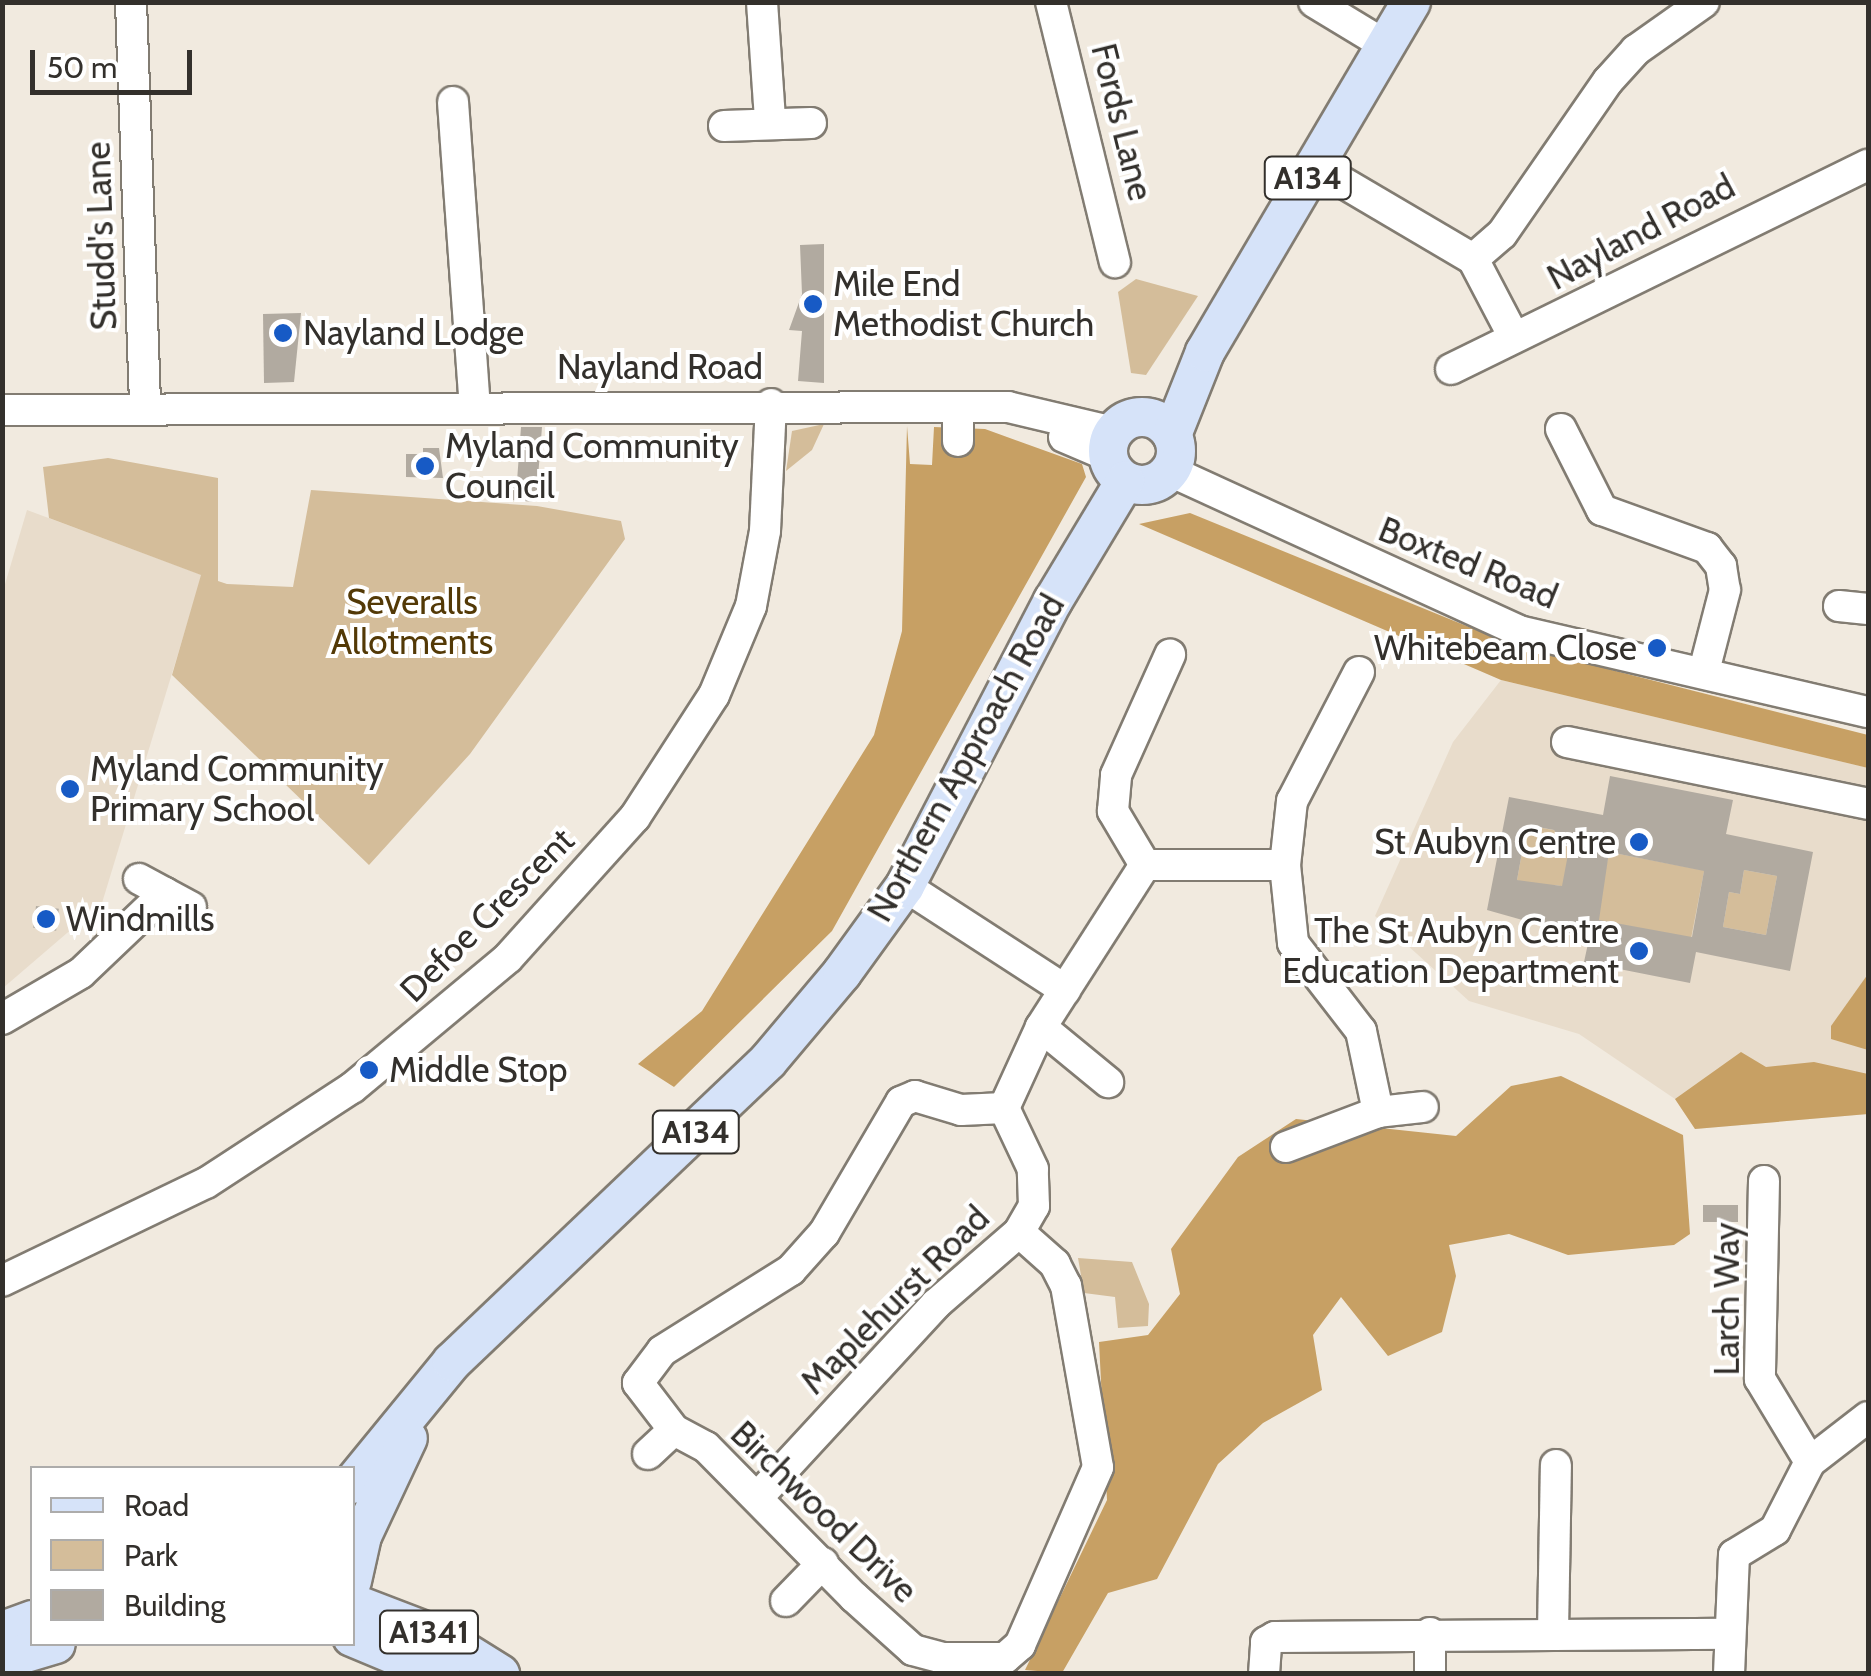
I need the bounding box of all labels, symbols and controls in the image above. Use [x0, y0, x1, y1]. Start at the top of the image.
scale bar [35, 30, 198, 92]
street label: Fords Lane [1082, 39, 1162, 205]
text: 50 m [47, 49, 117, 86]
street label: Studd's Lane [77, 141, 125, 331]
road number: A134 [1263, 151, 1353, 205]
street label: Nayland Road [1540, 165, 1742, 299]
place label: Mile End Methodist Church [833, 263, 1094, 345]
marker: Mile End Methodist Church [802, 293, 824, 315]
place label: Nayland Lodge [303, 312, 524, 354]
marker: Nayland Lodge [272, 322, 294, 344]
street label: Nayland Road [557, 346, 763, 388]
place label: Myland Community Council [445, 425, 739, 507]
marker: Myland Community Council [414, 455, 436, 477]
street label: Boxted Road [1373, 508, 1563, 618]
park label: Severalls Allotments [331, 581, 493, 663]
street label: Northern Approach Road [859, 587, 1073, 929]
place label: Whitebeam Close [1374, 627, 1637, 669]
marker: Whitebeam Close [1646, 637, 1668, 659]
place label: Myland Community Primary School [90, 748, 384, 830]
marker: Myland Community Primary School [59, 778, 81, 800]
street label: Defoe Crescent [391, 819, 583, 1011]
place label: St Aubyn Centre [1374, 821, 1616, 863]
marker: St Aubyn Centre [1626, 829, 1652, 855]
place label: Windmills [66, 898, 214, 940]
marker: Windmills [35, 908, 57, 930]
place label: The St Aubyn Centre Education Department [1282, 910, 1619, 992]
marker: The St Aubyn Centre Education Department [1628, 940, 1650, 962]
place label: Middle Stop [389, 1049, 568, 1091]
marker: Middle Stop [358, 1059, 380, 1081]
road number: A134 [651, 1105, 741, 1159]
street label: Maplehurst Road [792, 1197, 998, 1403]
street label: Larch Way [1706, 1222, 1748, 1376]
street label: Birchwood Drive [722, 1413, 926, 1611]
legend [30, 1466, 355, 1646]
text: Road [124, 1487, 189, 1524]
text: Park [124, 1537, 178, 1574]
text: Building [124, 1587, 226, 1624]
road number: A1341 [376, 1605, 482, 1659]

